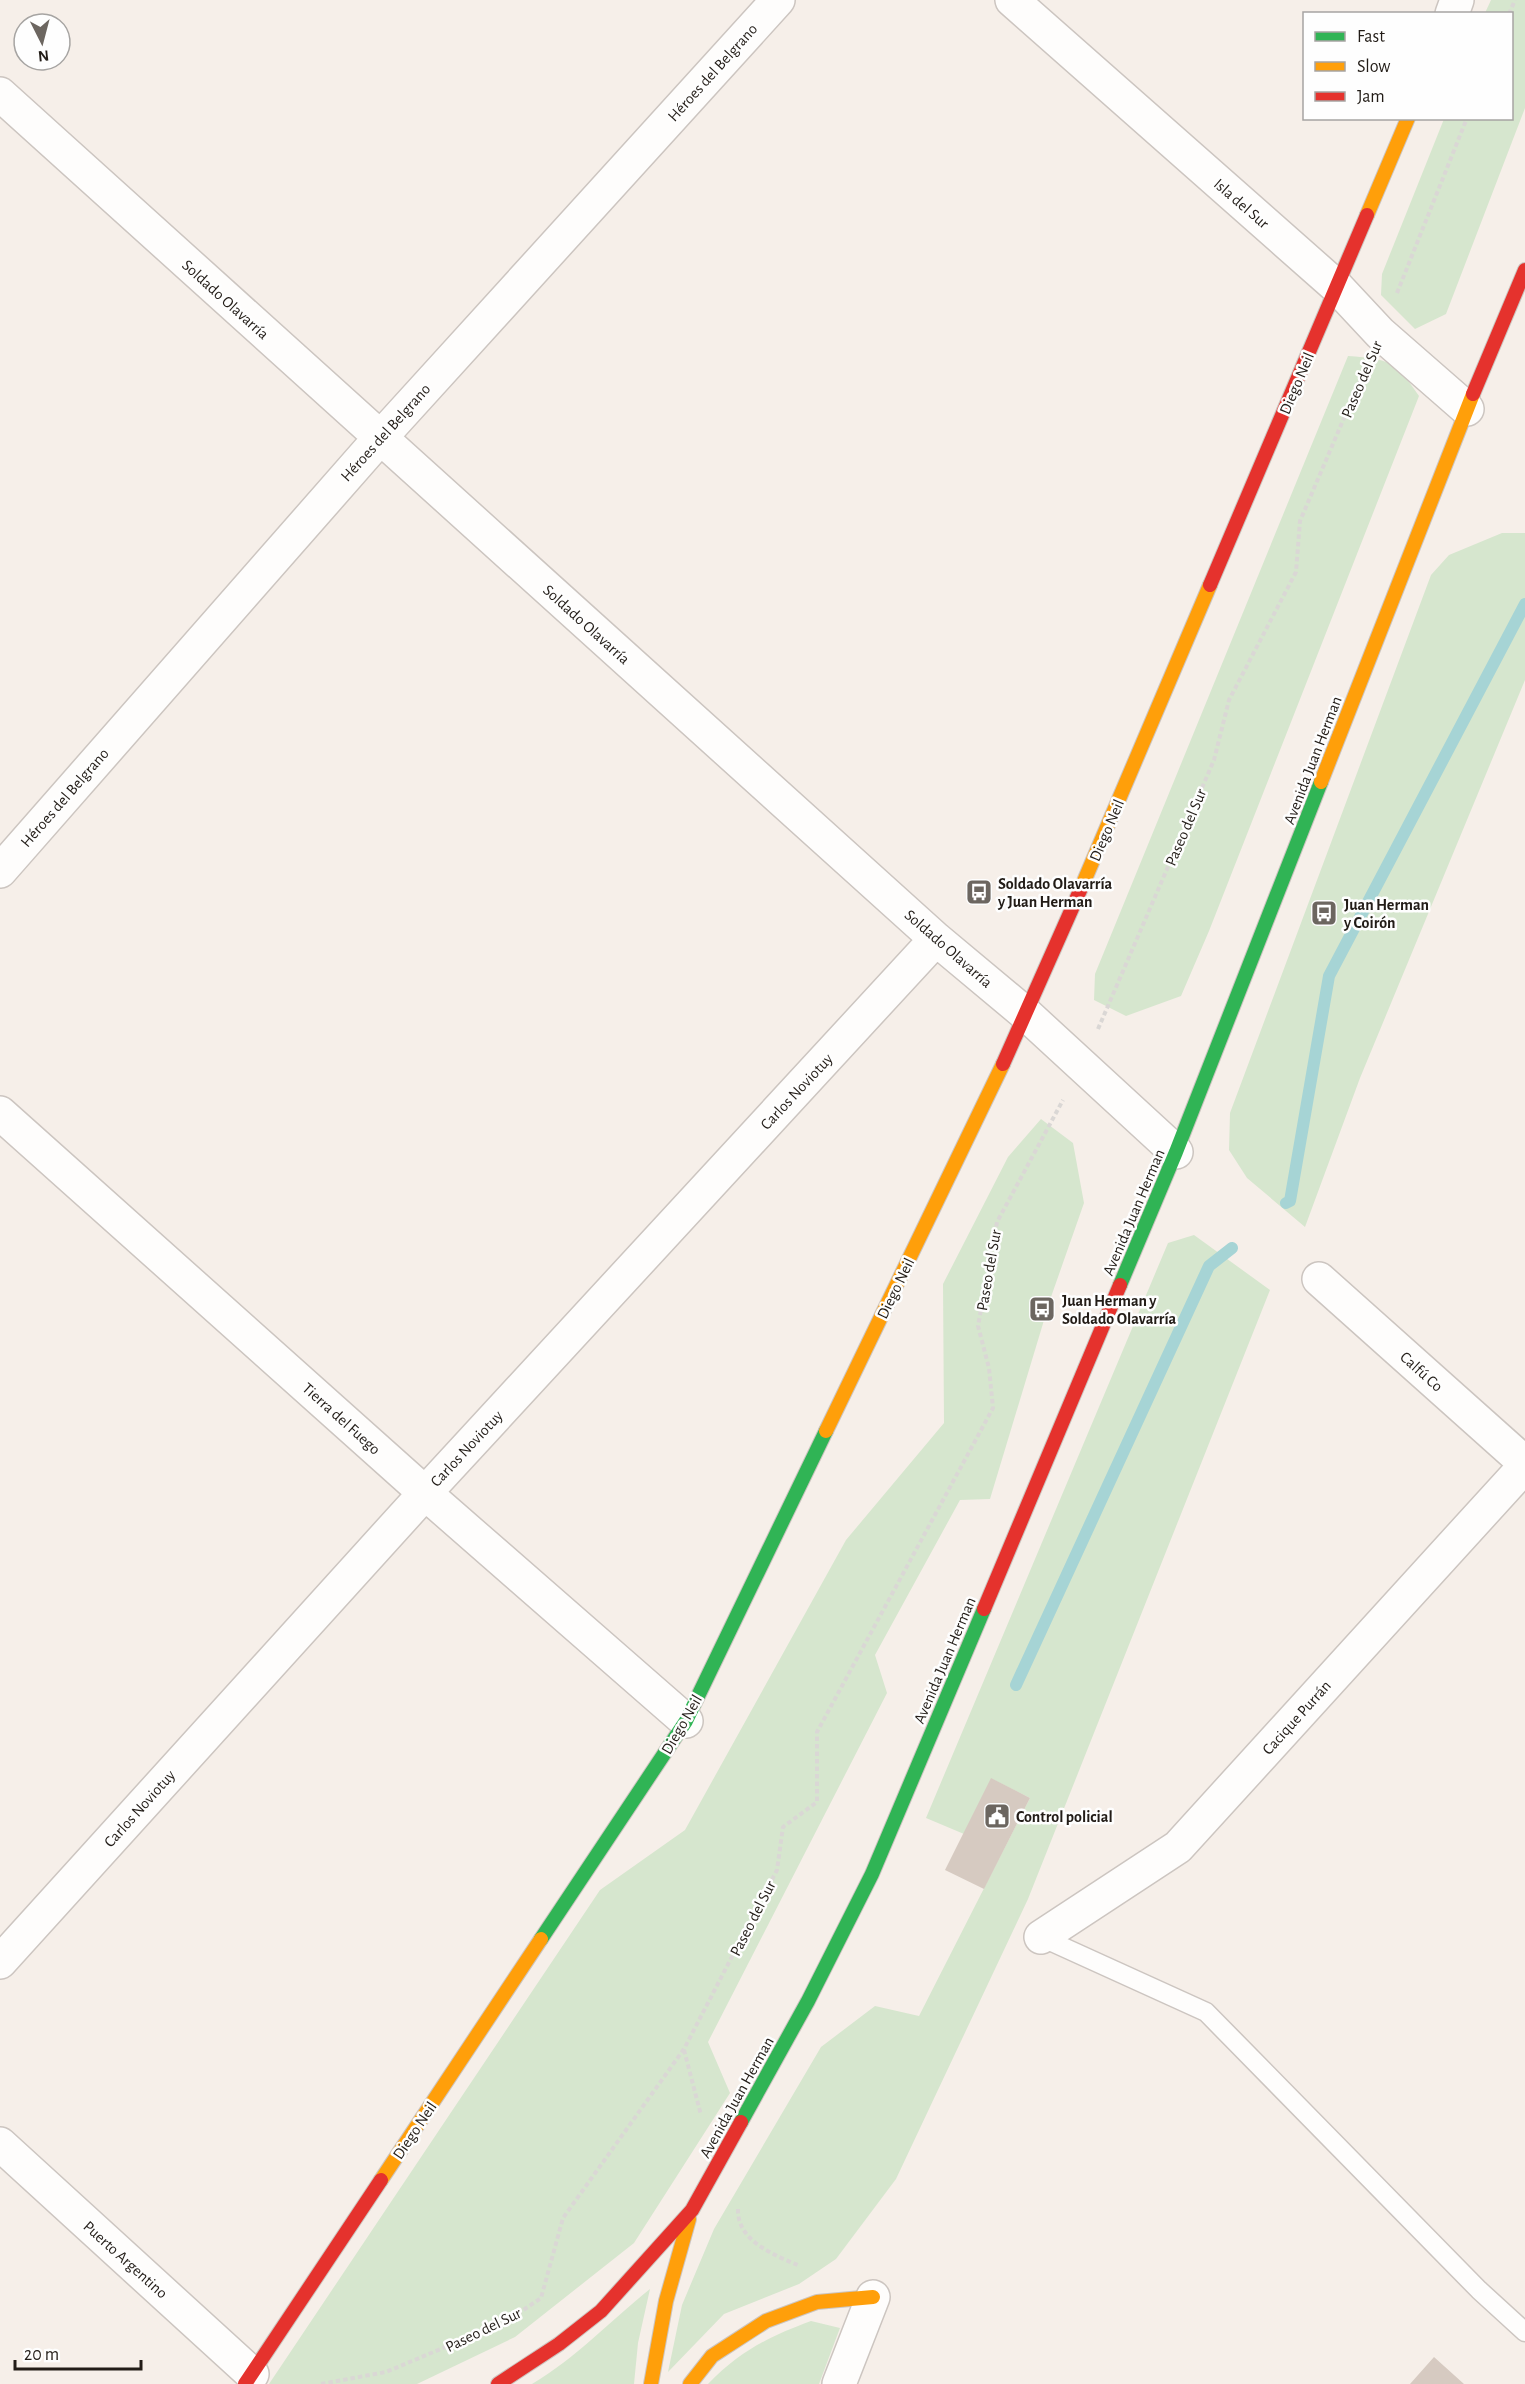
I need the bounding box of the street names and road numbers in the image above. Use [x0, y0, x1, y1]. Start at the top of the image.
street label: Héroes del Belgrano [665, 21, 761, 125]
street label: Isla del Sur [1211, 176, 1272, 232]
street label: Soldado Olavarría [179, 257, 272, 343]
street label: Paseo del Sur [1339, 338, 1386, 420]
street label: Diego Neil [1277, 350, 1317, 417]
street label: Héroes del Belgrano [338, 381, 434, 485]
street label: Soldado Olavarría [540, 582, 633, 668]
street label: Avenida Juan Herman [1281, 694, 1345, 827]
street label: Héroes del Belgrano [18, 745, 112, 850]
street label: Paseo del Sur [1163, 786, 1210, 868]
street label: Diego Neil [1087, 797, 1127, 864]
street label: Soldado Olavarría [902, 907, 995, 991]
street label: Carlos Noviotuy [758, 1050, 837, 1134]
street label: Avenida Juan Herman [1100, 1147, 1168, 1278]
street label: Paseo del Sur [974, 1228, 1004, 1312]
street label: Diego Neil [874, 1255, 917, 1321]
street label: Calfú Co [1397, 1349, 1446, 1395]
street label: Tierra del Fuego [299, 1380, 383, 1458]
street label: Carlos Noviotuy [428, 1407, 507, 1491]
street label: Avenida Juan Herman [911, 1595, 979, 1726]
street label: Cacique Purrán [1259, 1677, 1334, 1758]
street label: Diego Neil [659, 1692, 705, 1757]
street label: Carlos Noviotuy [101, 1767, 179, 1851]
street label: Paseo del Sur [727, 1878, 779, 1959]
street label: Avenida Juan Herman [697, 2034, 777, 2161]
street label: Diego Neil [390, 2099, 440, 2162]
street label: Puerto Argentino [80, 2218, 171, 2302]
street label: Paseo del Sur [443, 2304, 525, 2355]

